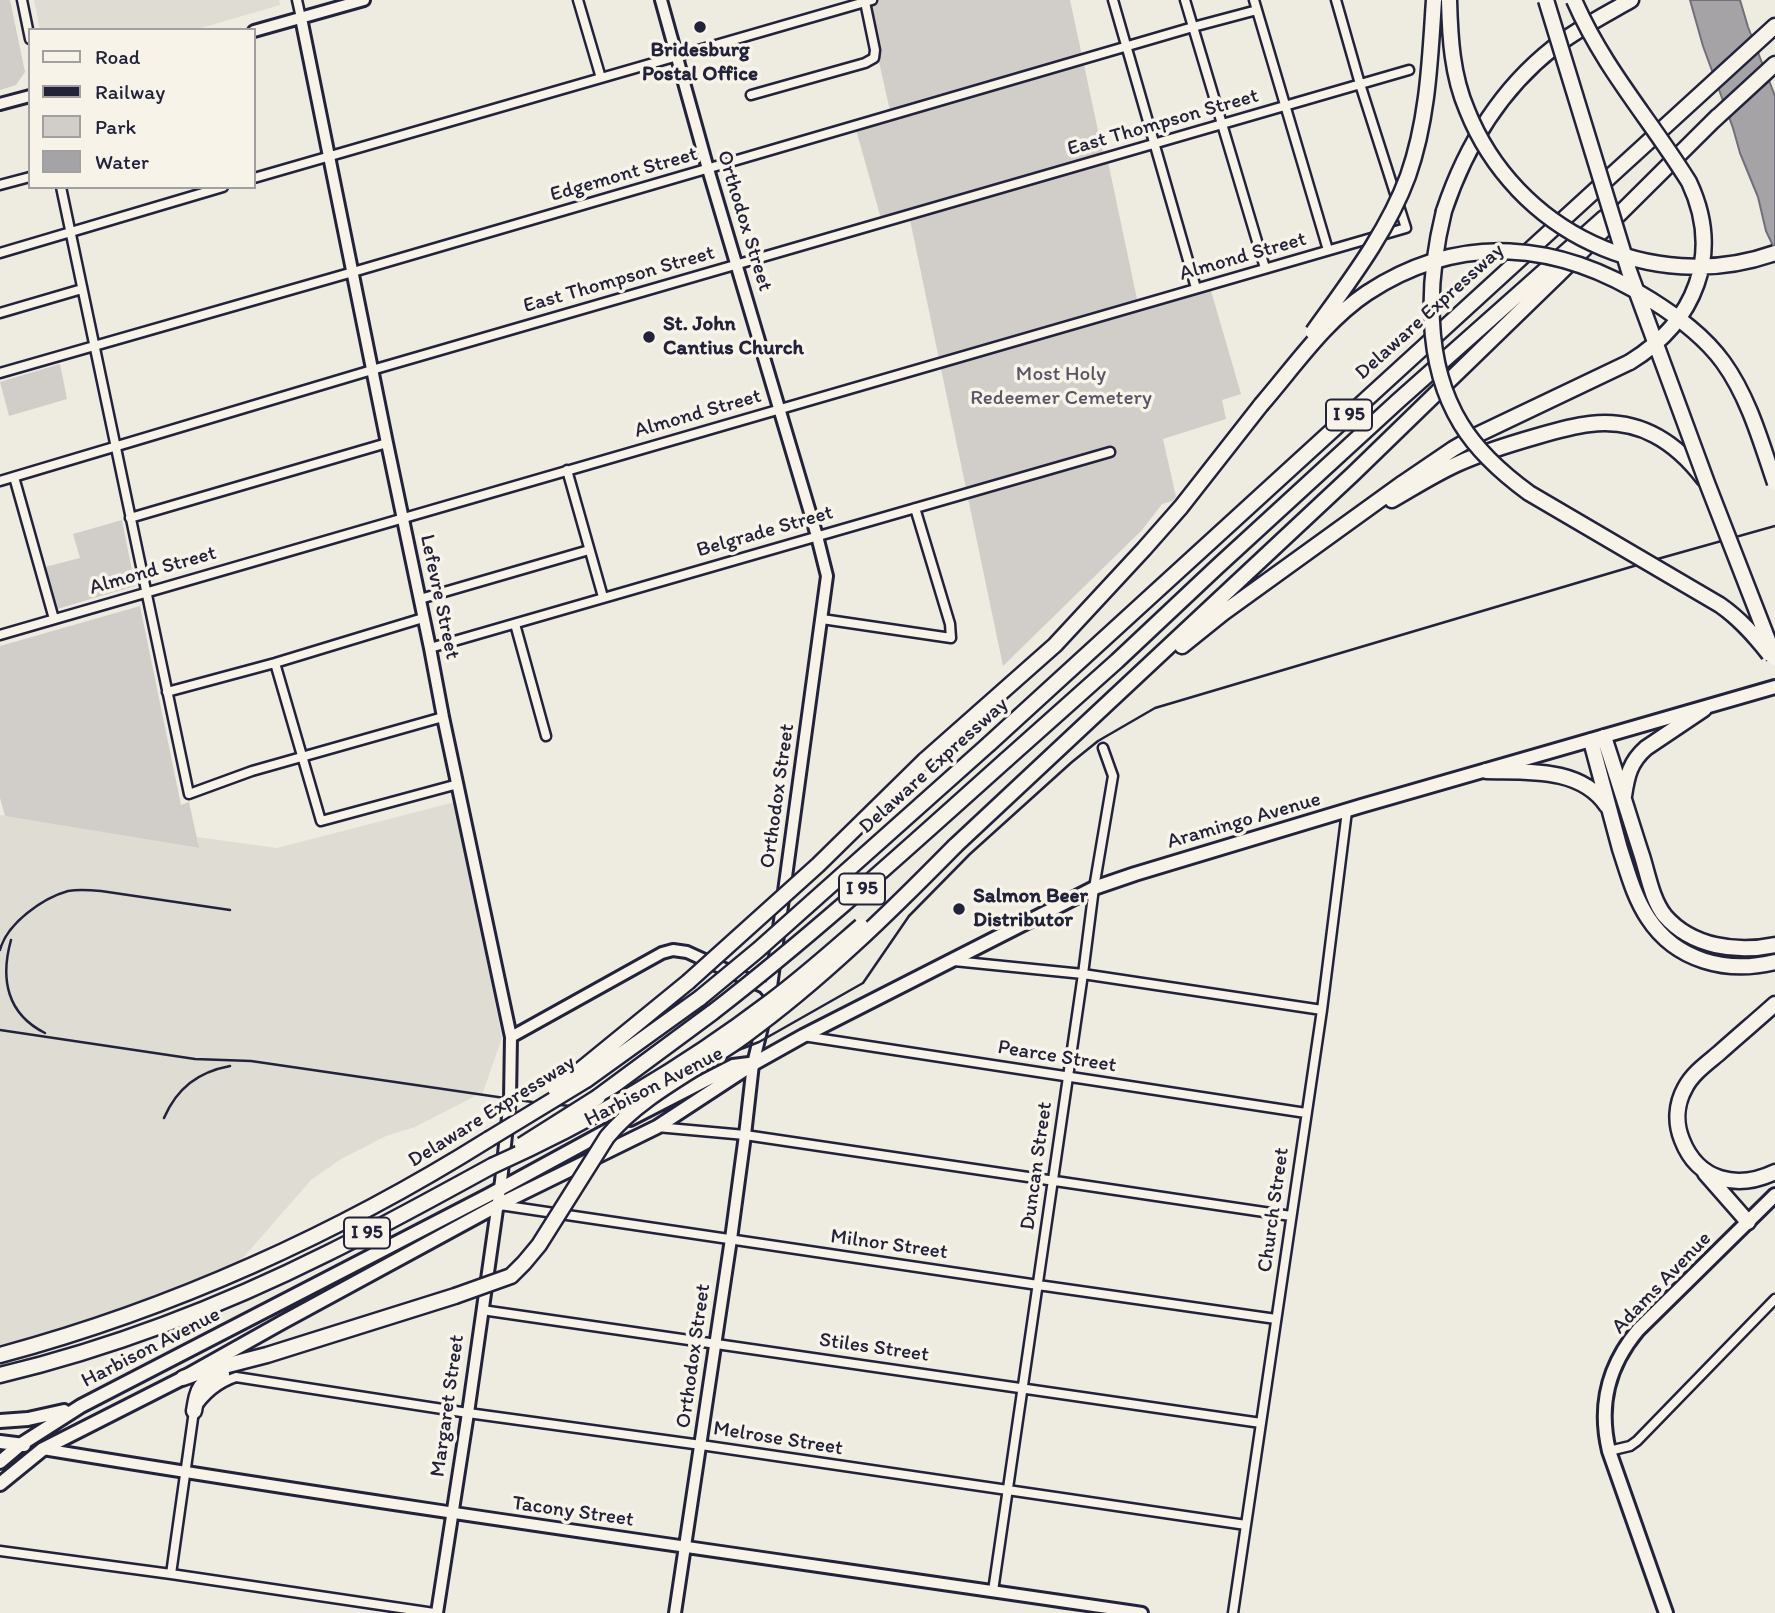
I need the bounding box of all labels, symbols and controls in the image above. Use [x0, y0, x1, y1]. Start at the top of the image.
marker: Bridesburg Postal Office [692, 19, 708, 35]
legend [28, 28, 256, 189]
place label: Bridesburg Postal Office [642, 38, 758, 88]
text: Road [95, 44, 140, 69]
text: Railway [95, 79, 165, 104]
street label: East Thompson Street [1064, 84, 1262, 162]
text: Park [95, 114, 136, 139]
street label: Edgemont Street [547, 142, 701, 208]
street label: Orthodox Street [711, 148, 777, 294]
text: Water [95, 149, 149, 174]
street label: Almond Street [1177, 227, 1309, 287]
street label: Delaware Expressway [1350, 238, 1510, 386]
street label: East Thompson Street [520, 241, 718, 319]
place label: St. John Cantius Church [663, 312, 804, 362]
marker: St. John Cantius Church [641, 329, 657, 345]
park label: Most Holy Redeemer Cemetery [970, 362, 1152, 412]
street label: Almond Street [632, 384, 764, 444]
road number: I 95 [1326, 400, 1372, 430]
street label: Belgrade Street [694, 500, 836, 564]
street label: Lefevre Street [413, 532, 465, 662]
street label: Almond Street [87, 541, 219, 601]
street label: Delaware Expressway [854, 692, 1014, 840]
street label: Orthodox Street [755, 722, 801, 870]
street label: Aramingo Avenue [1164, 787, 1324, 855]
road number: I 95 [839, 874, 885, 904]
place label: Salmon Beer Distributor [973, 884, 1088, 934]
marker: Salmon Beer Distributor [951, 901, 967, 917]
street label: Pearce Street [996, 1035, 1118, 1079]
street label: Harbison Avenue [580, 1041, 728, 1133]
street label: Delaware Expressway [404, 1050, 580, 1174]
street label: Duncan Street [1016, 1100, 1058, 1232]
street label: Church Street [1253, 1146, 1295, 1274]
road number: I 95 [344, 1218, 390, 1248]
street label: Milnor Street [829, 1224, 949, 1266]
street label: Adams Avenue [1607, 1227, 1717, 1339]
street label: Orthodox Street [671, 1282, 717, 1430]
street label: Harbison Avenue [77, 1302, 225, 1394]
street label: Stiles Street [817, 1328, 931, 1368]
street label: Margaret Street [426, 1333, 470, 1479]
street label: Melrose Street [711, 1416, 845, 1462]
street label: Tacony Street [511, 1491, 635, 1533]

